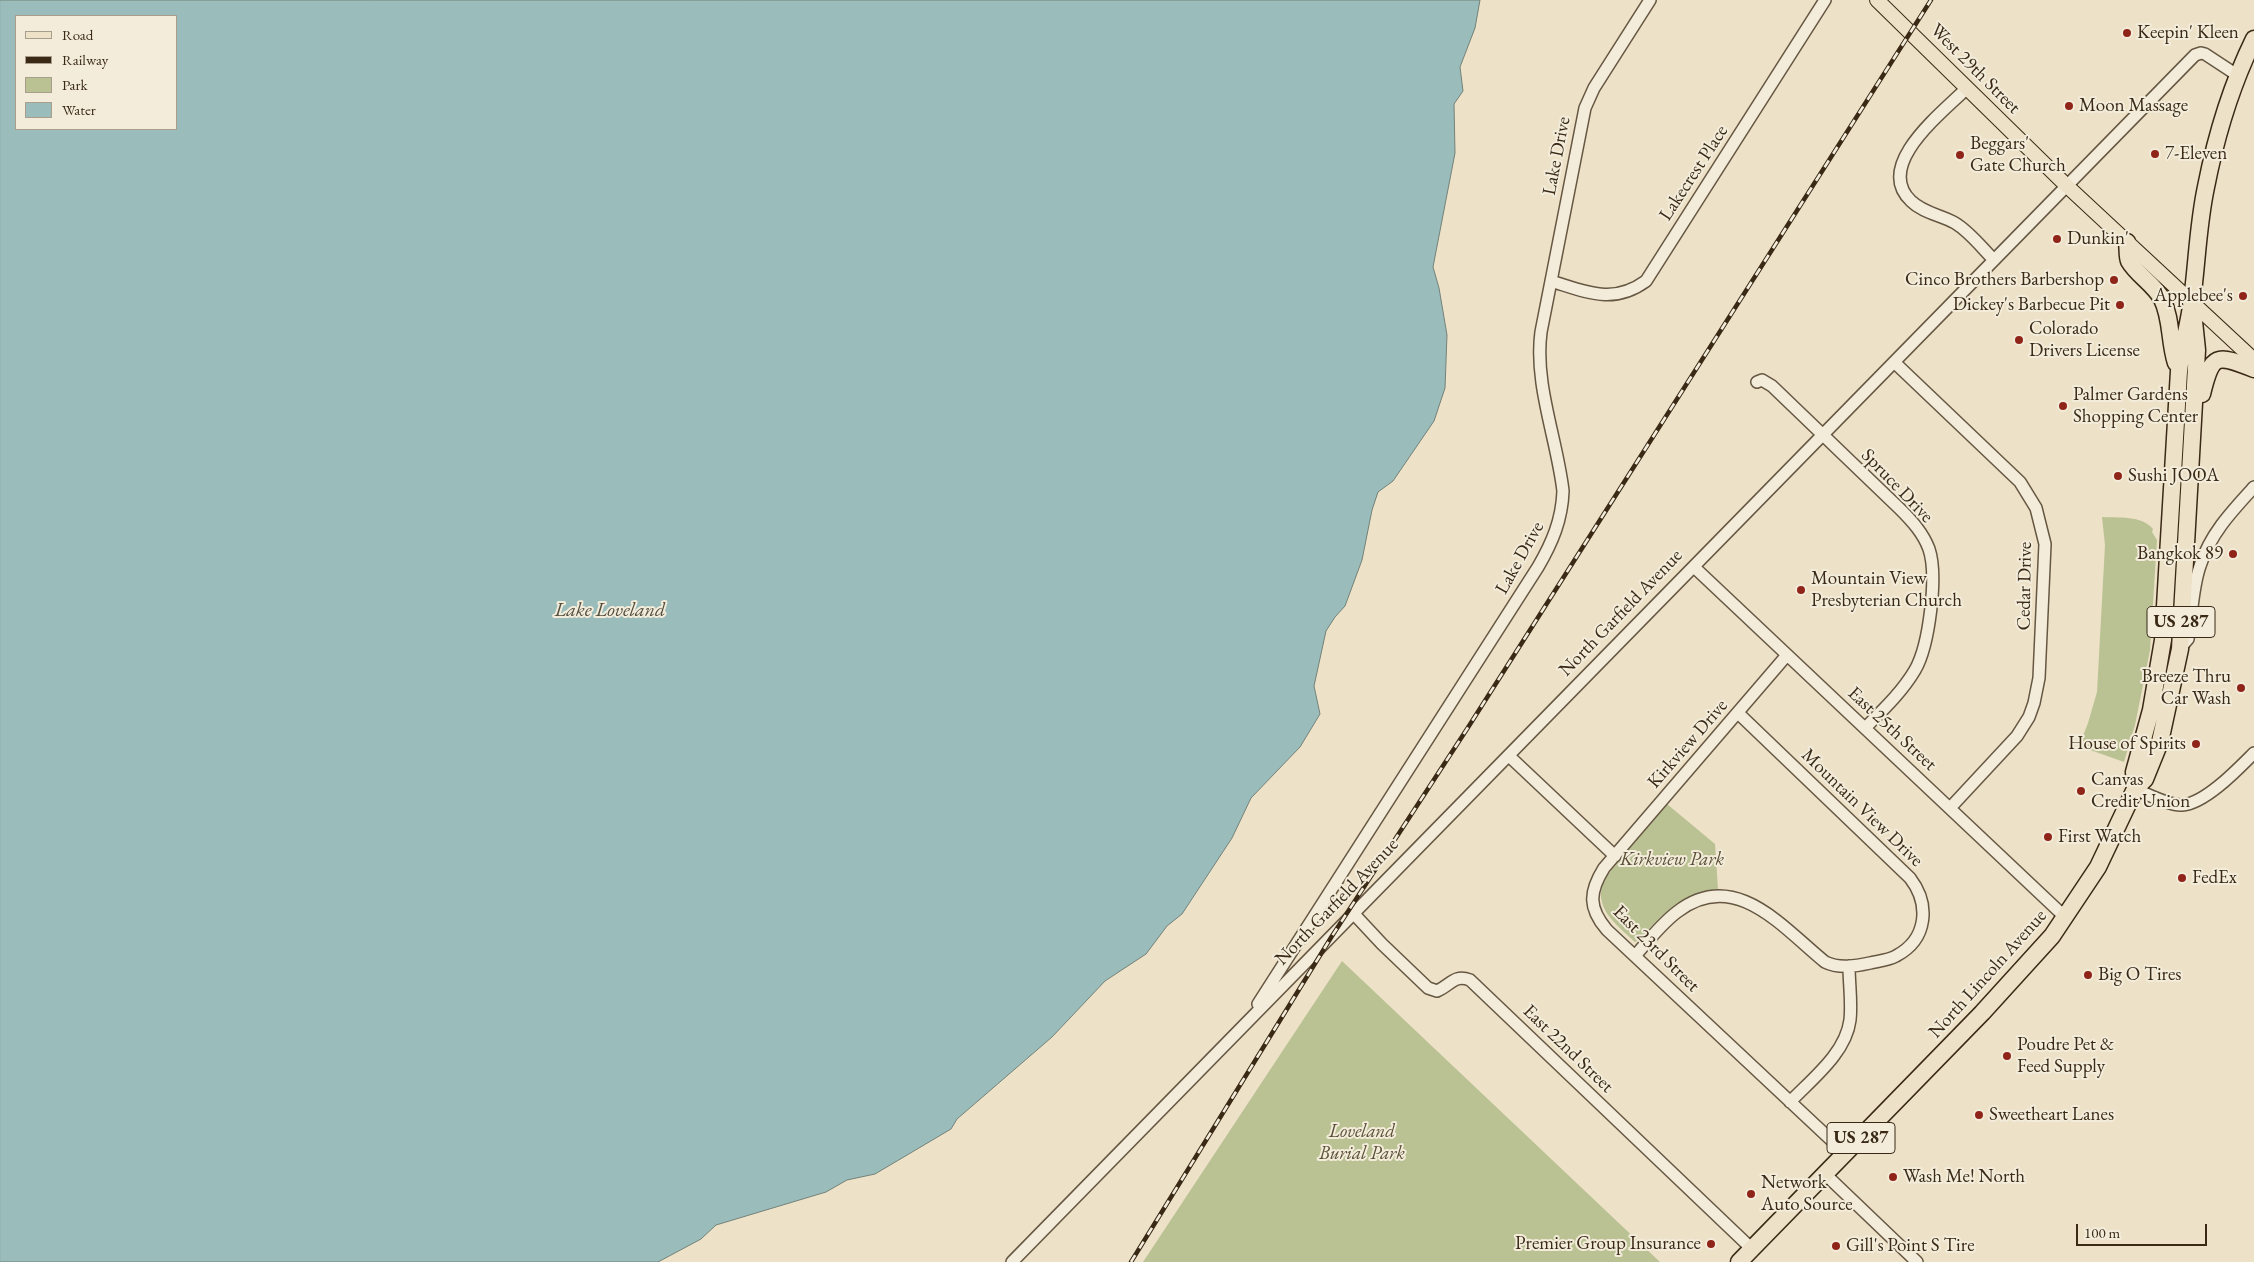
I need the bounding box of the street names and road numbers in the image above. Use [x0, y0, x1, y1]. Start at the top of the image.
street label: West 29th Street [1925, 19, 2025, 119]
street label: Lake Drive [1538, 115, 1576, 197]
street label: Lakecrest Place [1655, 121, 1733, 225]
street label: Spruce Drive [1856, 444, 1938, 528]
street label: Lake Drive [1491, 518, 1549, 598]
street label: Cedar Drive [2013, 541, 2037, 631]
street label: North Garfield Avenue [1554, 545, 1688, 681]
road number: US 287 [2147, 606, 2215, 638]
street label: East 25th Street [1843, 682, 1941, 776]
street label: Kirkview Drive [1643, 695, 1733, 793]
street label: Mountain View Drive [1797, 744, 1927, 872]
street label: North Garfield Avenue [1270, 834, 1404, 970]
street label: East 23rd Street [1608, 901, 1704, 997]
street label: North Lincoln Avenue [1924, 905, 2052, 1043]
street label: East 22nd Street [1518, 1000, 1618, 1098]
road number: US 287 [1827, 1122, 1895, 1154]

